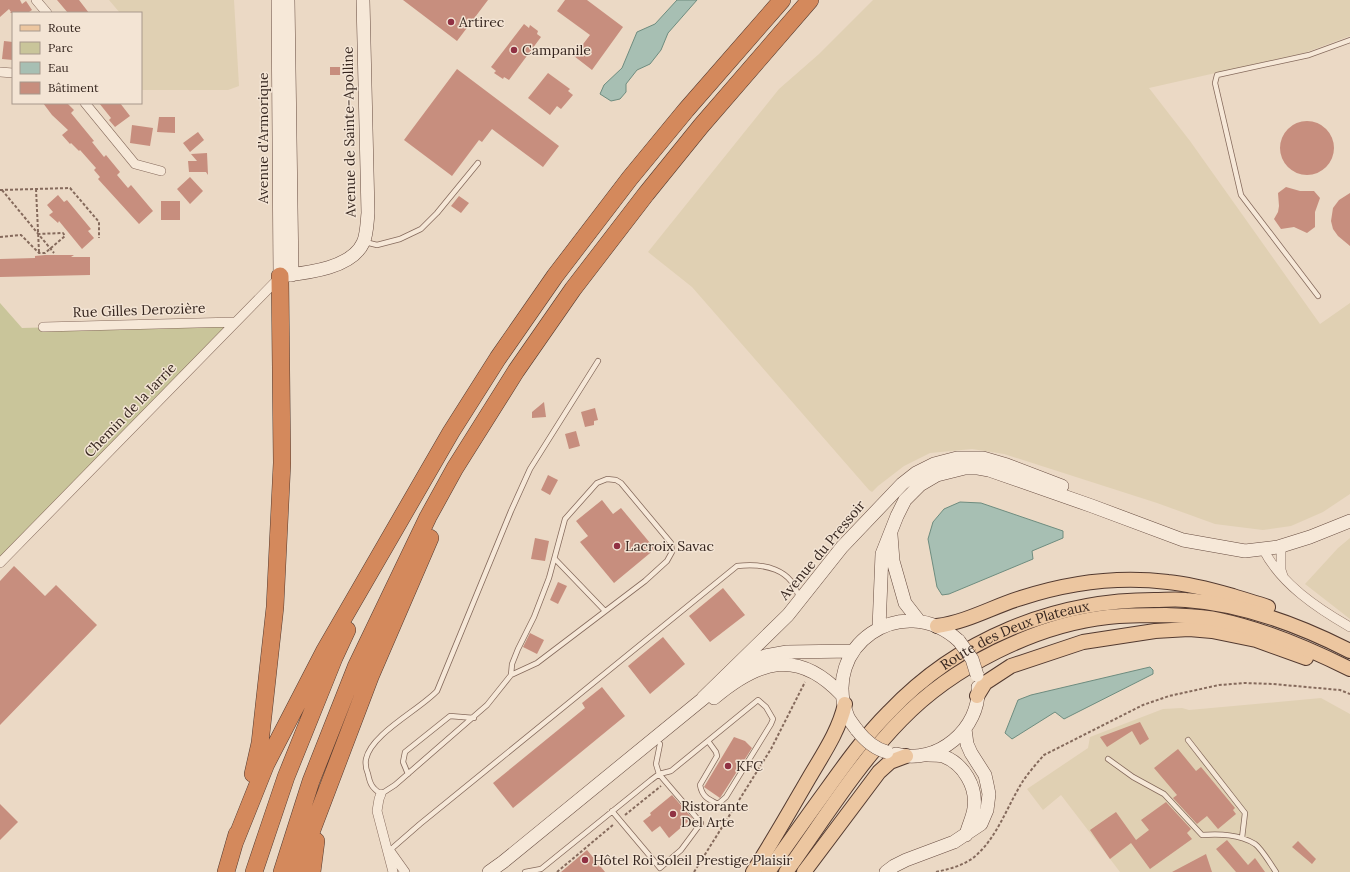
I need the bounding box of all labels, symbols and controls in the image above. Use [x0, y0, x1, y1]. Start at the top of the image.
legend [12, 12, 142, 104]
place label: Artirec [458, 13, 504, 31]
marker: Artirec [446, 17, 456, 27]
text: Route [48, 20, 81, 35]
text: Parc [48, 40, 73, 55]
place label: Campanile [522, 41, 591, 59]
marker: Campanile [509, 45, 519, 55]
street label: Avenue de Sainte-Apolline [339, 46, 360, 219]
text: Eau [48, 60, 69, 75]
street label: Avenue d'Armorique [254, 72, 272, 205]
text: Bâtiment [48, 80, 99, 95]
street label: Rue Gilles Derozière [72, 299, 206, 321]
street label: Chemin de la Jarrie [80, 359, 180, 461]
street label: Avenue du Pressoir [774, 496, 869, 604]
place label: Lacroix Savac [625, 537, 714, 555]
marker: Lacroix Savac [612, 541, 622, 551]
street label: Route des Deux Plateaux [937, 597, 1091, 674]
place label: KFC [736, 757, 763, 775]
marker: KFC [723, 761, 733, 771]
place label: Ristorante Del Arte [681, 797, 749, 831]
marker: Ristorante Del Arte [668, 809, 678, 819]
place label: Hôtel Roi Soleil Prestige Plaisir [593, 851, 792, 869]
marker: Hôtel Roi Soleil Prestige Plaisir [580, 855, 590, 865]

